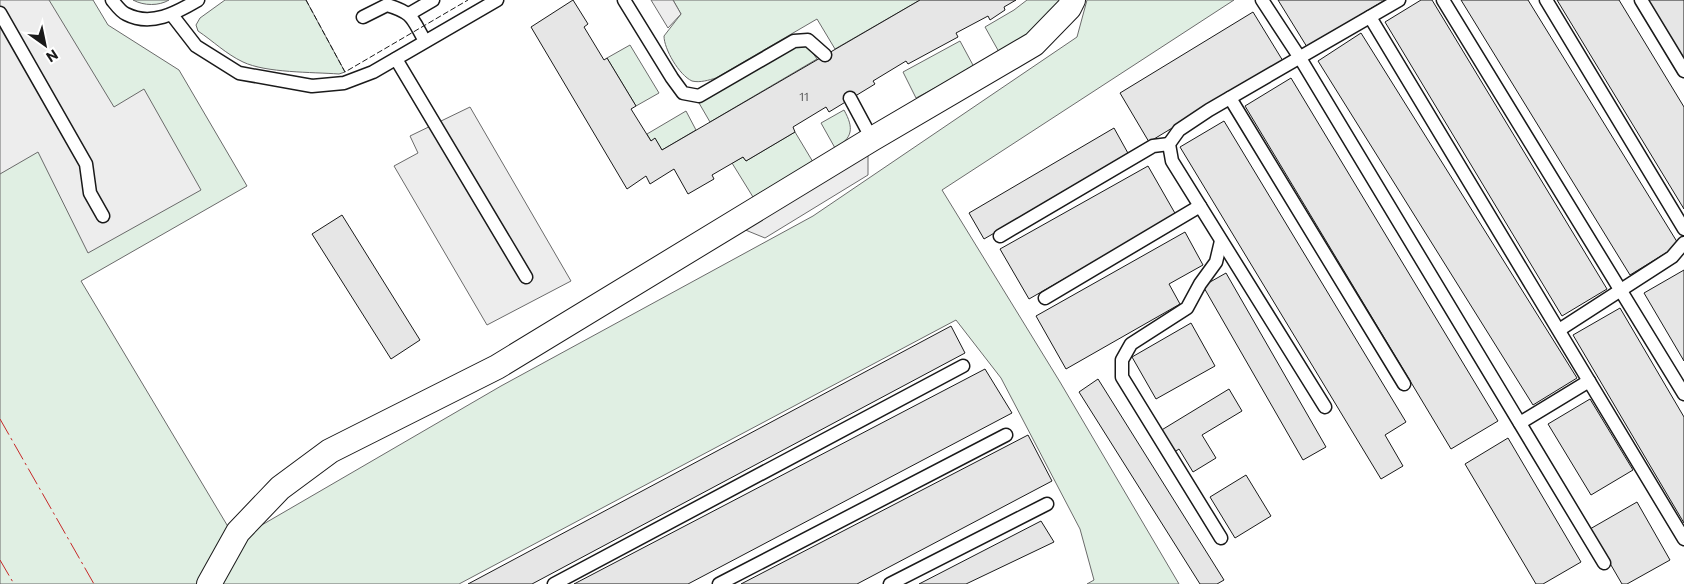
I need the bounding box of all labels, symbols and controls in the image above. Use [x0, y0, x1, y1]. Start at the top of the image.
north arrow [20, 20, 70, 70]
text: N [43, 46, 61, 66]
house number: 11 [799, 90, 809, 103]

